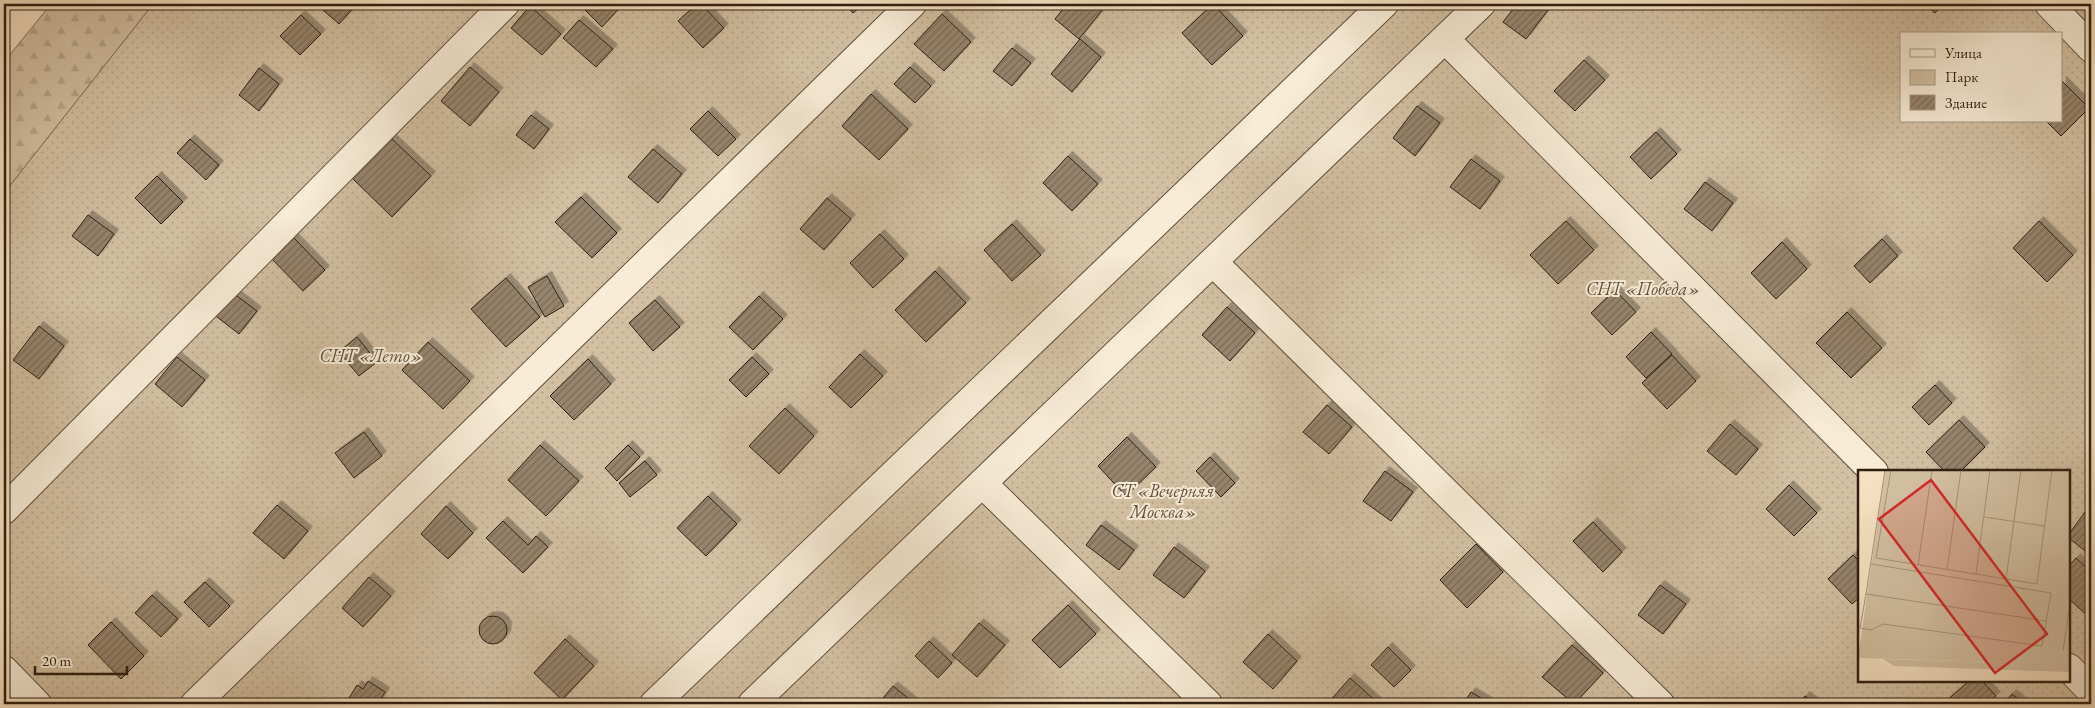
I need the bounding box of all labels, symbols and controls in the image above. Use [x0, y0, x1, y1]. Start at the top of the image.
legend [1900, 32, 2062, 122]
text: Улица [1944, 43, 1982, 62]
text: Парк [1945, 67, 1978, 86]
text: Здание [1945, 93, 1987, 112]
park label: СНТ «Победа» [1586, 277, 1700, 300]
park label: СНТ «Лето» [320, 344, 422, 367]
inset map [1858, 470, 2070, 683]
park label: СТ «Вечерняя Москва» [1112, 479, 1214, 523]
scale bar [35, 643, 128, 675]
text: 20 m [42, 651, 71, 670]

